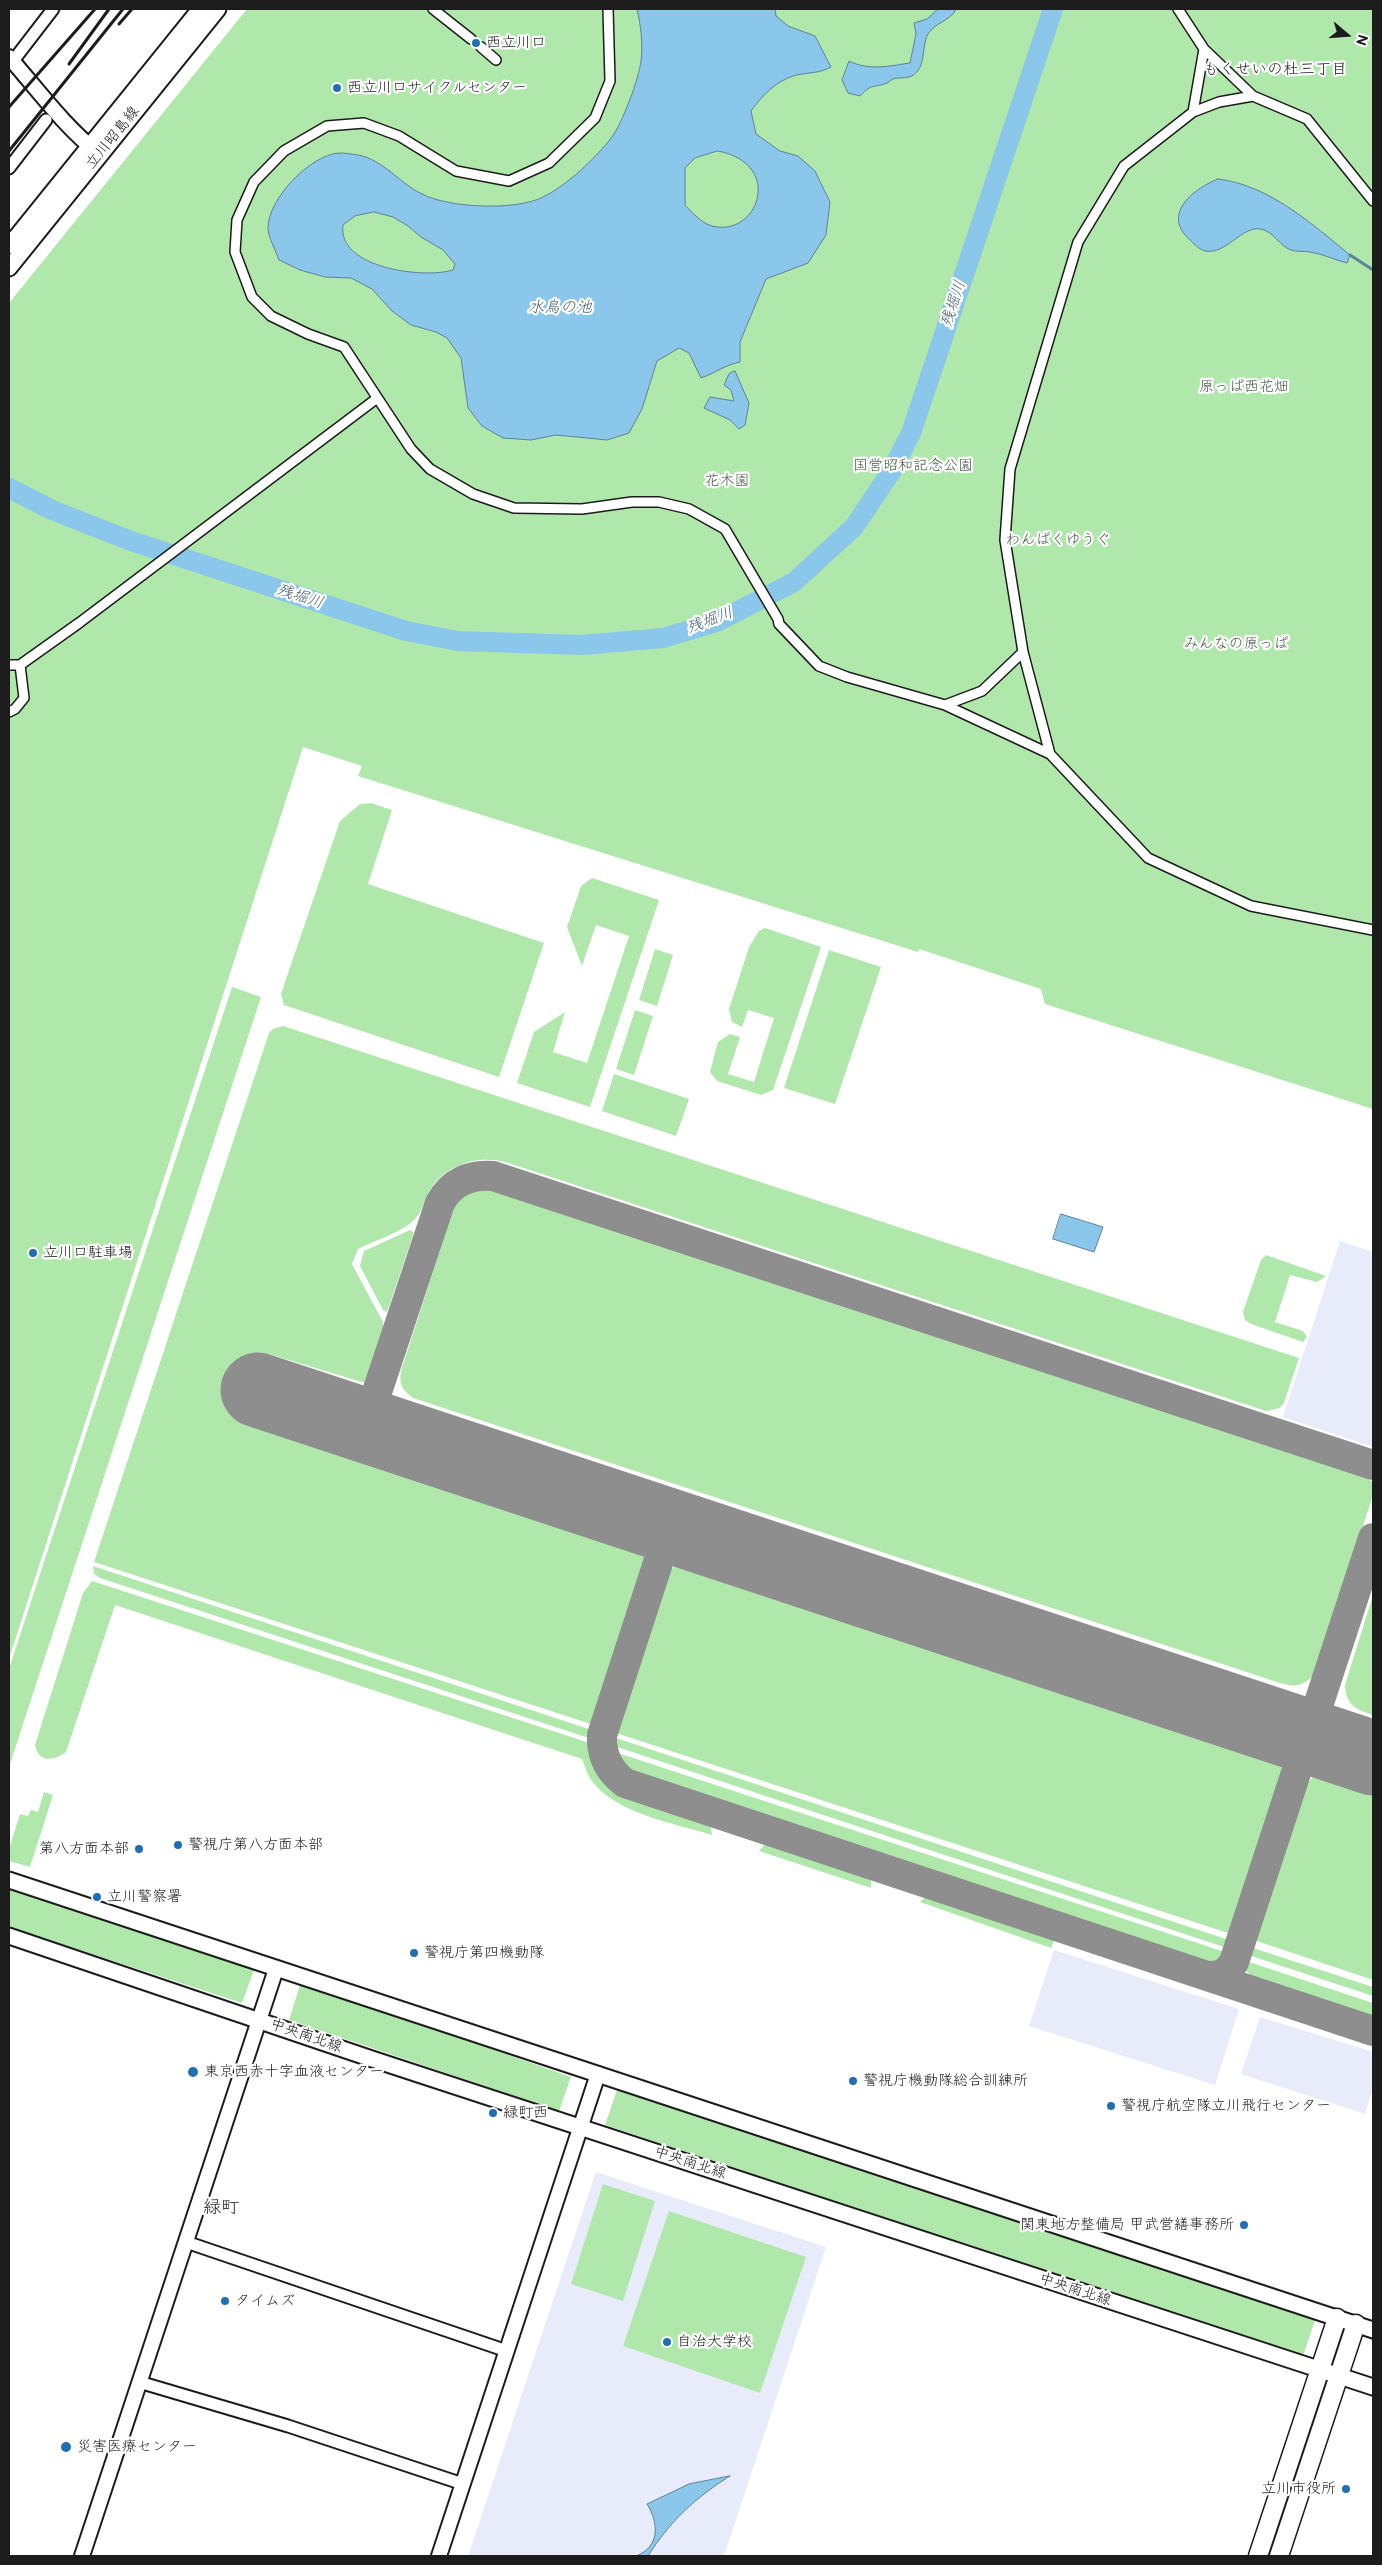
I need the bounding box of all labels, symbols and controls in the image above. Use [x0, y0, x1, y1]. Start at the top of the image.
north arrow [1322, 10, 1372, 60]
text: N [1352, 32, 1371, 47]
place label: 西立川口 [486, 34, 546, 52]
marker: 西立川口 [470, 37, 482, 49]
district label: もくせいの杜三丁目 [1203, 60, 1347, 80]
place label: 西立川口サイクルセンター [347, 79, 527, 97]
marker: 西立川口サイクルセンター [331, 82, 343, 94]
street label: 立川昭島線 [82, 103, 144, 173]
water label: 残堀川 [937, 278, 971, 330]
water label: 水鳥の池 [528, 298, 592, 318]
park label: 原っぱ西花畑 [1199, 378, 1289, 396]
park label: 国営昭和記念公園 [853, 457, 973, 475]
park label: 花木園 [705, 472, 749, 490]
park label: わんぱくゆうぐ [1006, 531, 1110, 549]
water label: 残堀川 [274, 580, 326, 614]
water label: 残堀川 [684, 603, 736, 639]
park label: みんなの原っぱ [1184, 635, 1288, 653]
place label: 立川口駐車場 [43, 1244, 133, 1262]
marker: 立川口駐車場 [27, 1247, 39, 1259]
place label: 警視庁第八方面本部 [188, 1836, 323, 1854]
marker: 警視庁第八方面本部 [172, 1839, 184, 1851]
place label: 第八方面本部 [39, 1840, 129, 1858]
marker: 第八方面本部 [133, 1843, 145, 1855]
place label: 立川警察署 [107, 1888, 182, 1906]
marker: 立川警察署 [91, 1891, 103, 1903]
place label: 警視庁第四機動隊 [424, 1944, 544, 1962]
marker: 警視庁第四機動隊 [408, 1947, 420, 1959]
street label: 中央南北線 [268, 2015, 344, 2057]
place label: 東京西赤十字血液センター [204, 2063, 384, 2081]
marker: 東京西赤十字血液センター [186, 2065, 200, 2079]
place label: 警視庁機動隊総合訓練所 [863, 2072, 1028, 2090]
marker: 警視庁機動隊総合訓練所 [847, 2075, 859, 2087]
place label: 警視庁航空隊立川飛行センター [1121, 2097, 1331, 2115]
marker: 警視庁航空隊立川飛行センター [1105, 2100, 1117, 2112]
place label: 緑町西 [503, 2104, 548, 2122]
marker: 緑町西 [487, 2107, 499, 2119]
street label: 中央南北線 [652, 2143, 728, 2183]
district label: 緑町 [203, 2197, 239, 2219]
place label: 関東地方整備局 甲武営繕事務所 [1020, 2216, 1234, 2234]
marker: 関東地方整備局 甲武営繕事務所 [1238, 2219, 1250, 2231]
street label: 中央南北線 [1037, 2270, 1113, 2310]
place label: タイムズ [235, 2292, 295, 2310]
marker: タイムズ [219, 2295, 231, 2307]
place label: 自治大学校 [677, 2333, 752, 2351]
marker: 自治大学校 [661, 2336, 673, 2348]
place label: 災害医療センター [77, 2438, 197, 2456]
marker: 災害医療センター [59, 2440, 73, 2454]
place label: 立川市役所 [1261, 2480, 1336, 2498]
marker: 立川市役所 [1340, 2483, 1352, 2495]

